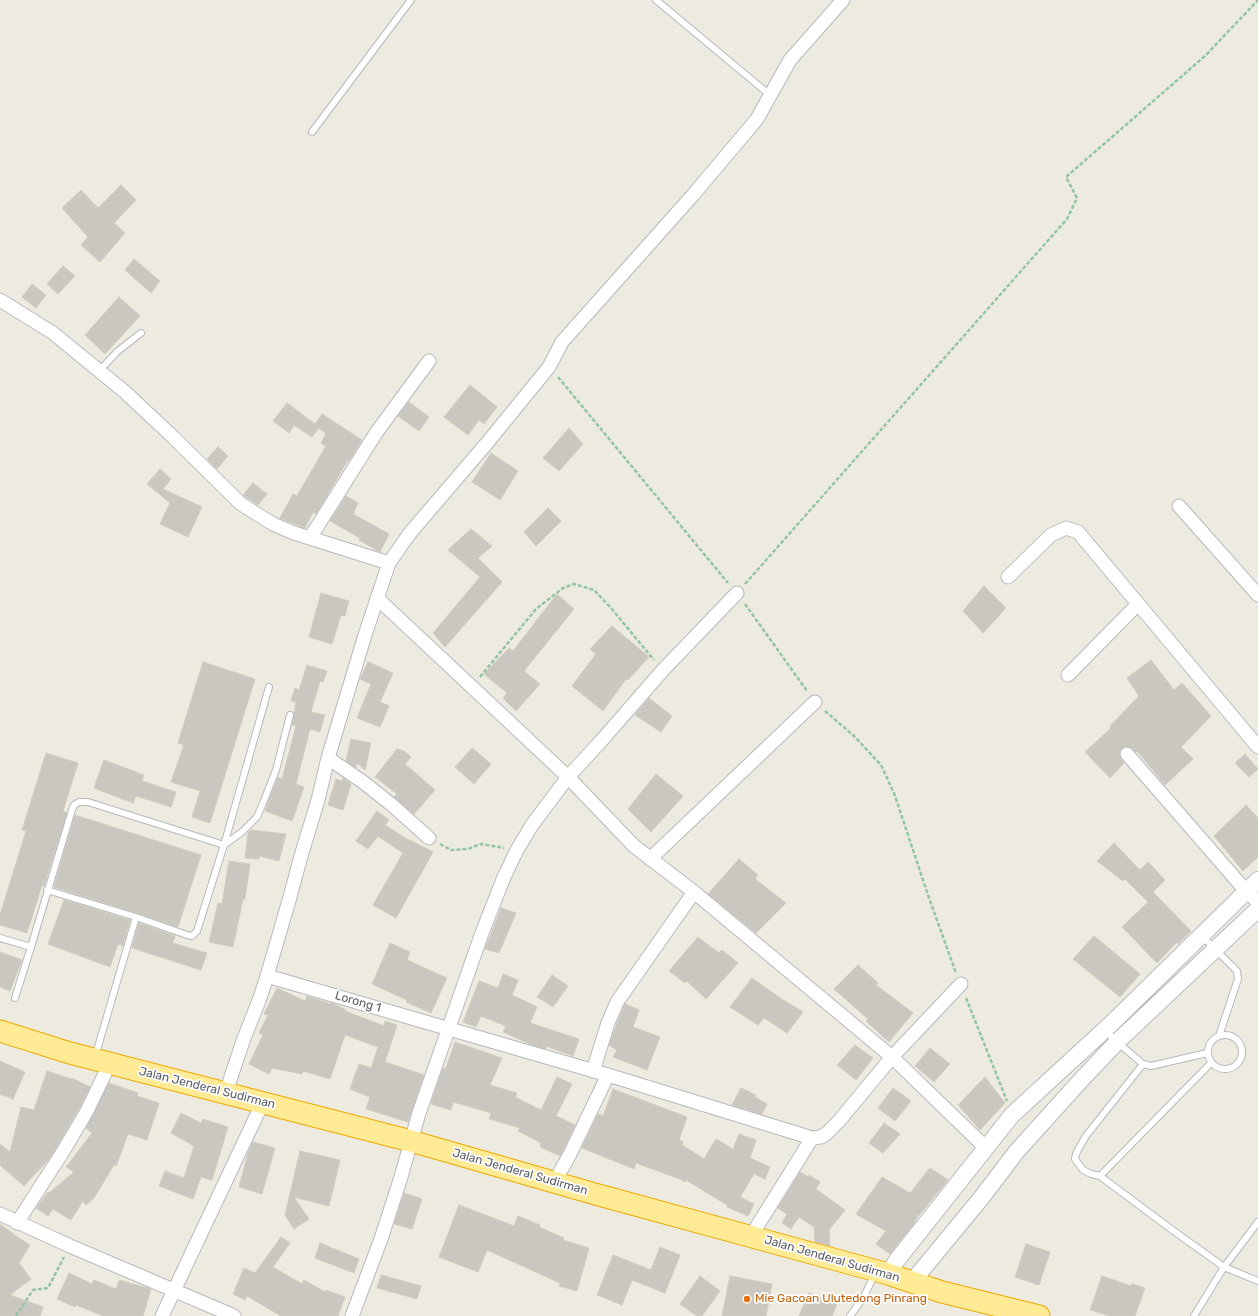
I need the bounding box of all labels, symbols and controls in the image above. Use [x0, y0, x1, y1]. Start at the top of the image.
street label: Lorong 1 [333, 989, 383, 1015]
street label: Jalan Jenderal Sudirman [137, 1064, 277, 1112]
street label: Jalan Jenderal Sudirman [451, 1146, 589, 1198]
street label: Jalan Jenderal Sudirman [763, 1233, 901, 1285]
place label: Mie Gacoan Ulutedong Pinrang [755, 1292, 927, 1306]
marker: Mie Gacoan Ulutedong Pinrang [742, 1294, 752, 1304]

